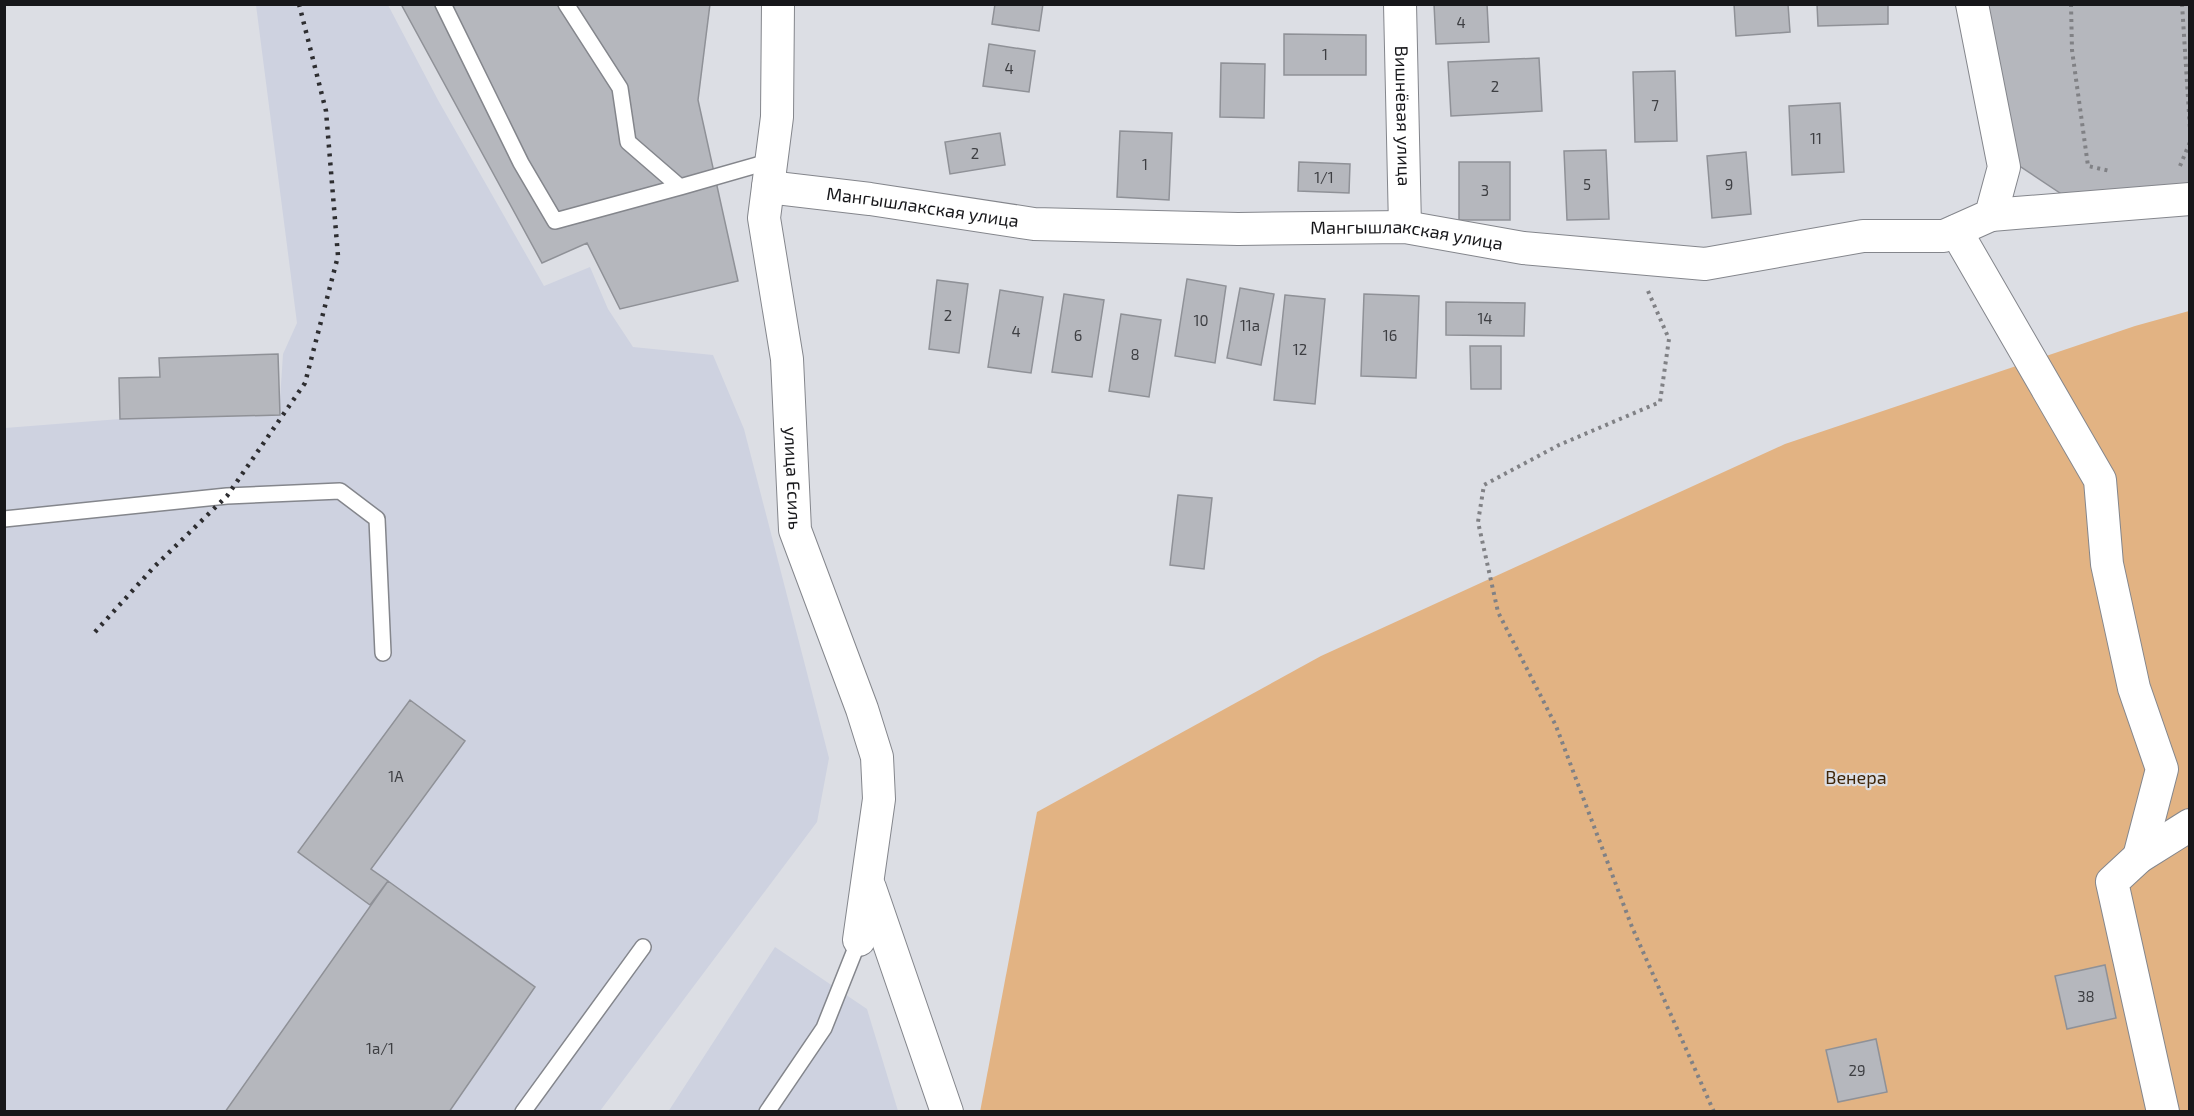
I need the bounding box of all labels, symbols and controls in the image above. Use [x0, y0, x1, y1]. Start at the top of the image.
house number: 4 [1456, 13, 1466, 31]
house number: 1 [1322, 45, 1328, 63]
street label: Вишнёвая улица [1391, 45, 1416, 186]
house number: 4 [1004, 59, 1014, 77]
house number: 2 [1491, 77, 1499, 95]
house number: 7 [1651, 96, 1659, 114]
house number: 11 [1810, 129, 1822, 147]
house number: 2 [971, 144, 979, 162]
house number: 1 [1142, 155, 1148, 173]
house number: 1/1 [1314, 168, 1334, 186]
house number: 5 [1583, 175, 1591, 193]
house number: 9 [1725, 175, 1733, 193]
house number: 3 [1481, 181, 1489, 199]
street label: Мангышлакская улица [825, 182, 1021, 232]
street label: Мангышлакская улица [1310, 215, 1505, 254]
house number: 2 [944, 306, 952, 324]
house number: 14 [1477, 309, 1493, 327]
house number: 10 [1193, 311, 1209, 329]
house number: 11а [1240, 316, 1260, 334]
house number: 4 [1011, 322, 1021, 340]
house number: 6 [1074, 326, 1082, 344]
house number: 16 [1383, 326, 1397, 344]
house number: 12 [1293, 340, 1307, 358]
house number: 8 [1130, 345, 1140, 363]
street label: улица Есиль [780, 426, 807, 530]
park label: Венера [1825, 766, 1887, 788]
house number: 1А [388, 767, 404, 785]
house number: 38 [2077, 987, 2095, 1005]
house number: 1а/1 [366, 1039, 394, 1057]
house number: 29 [1848, 1061, 1866, 1079]

